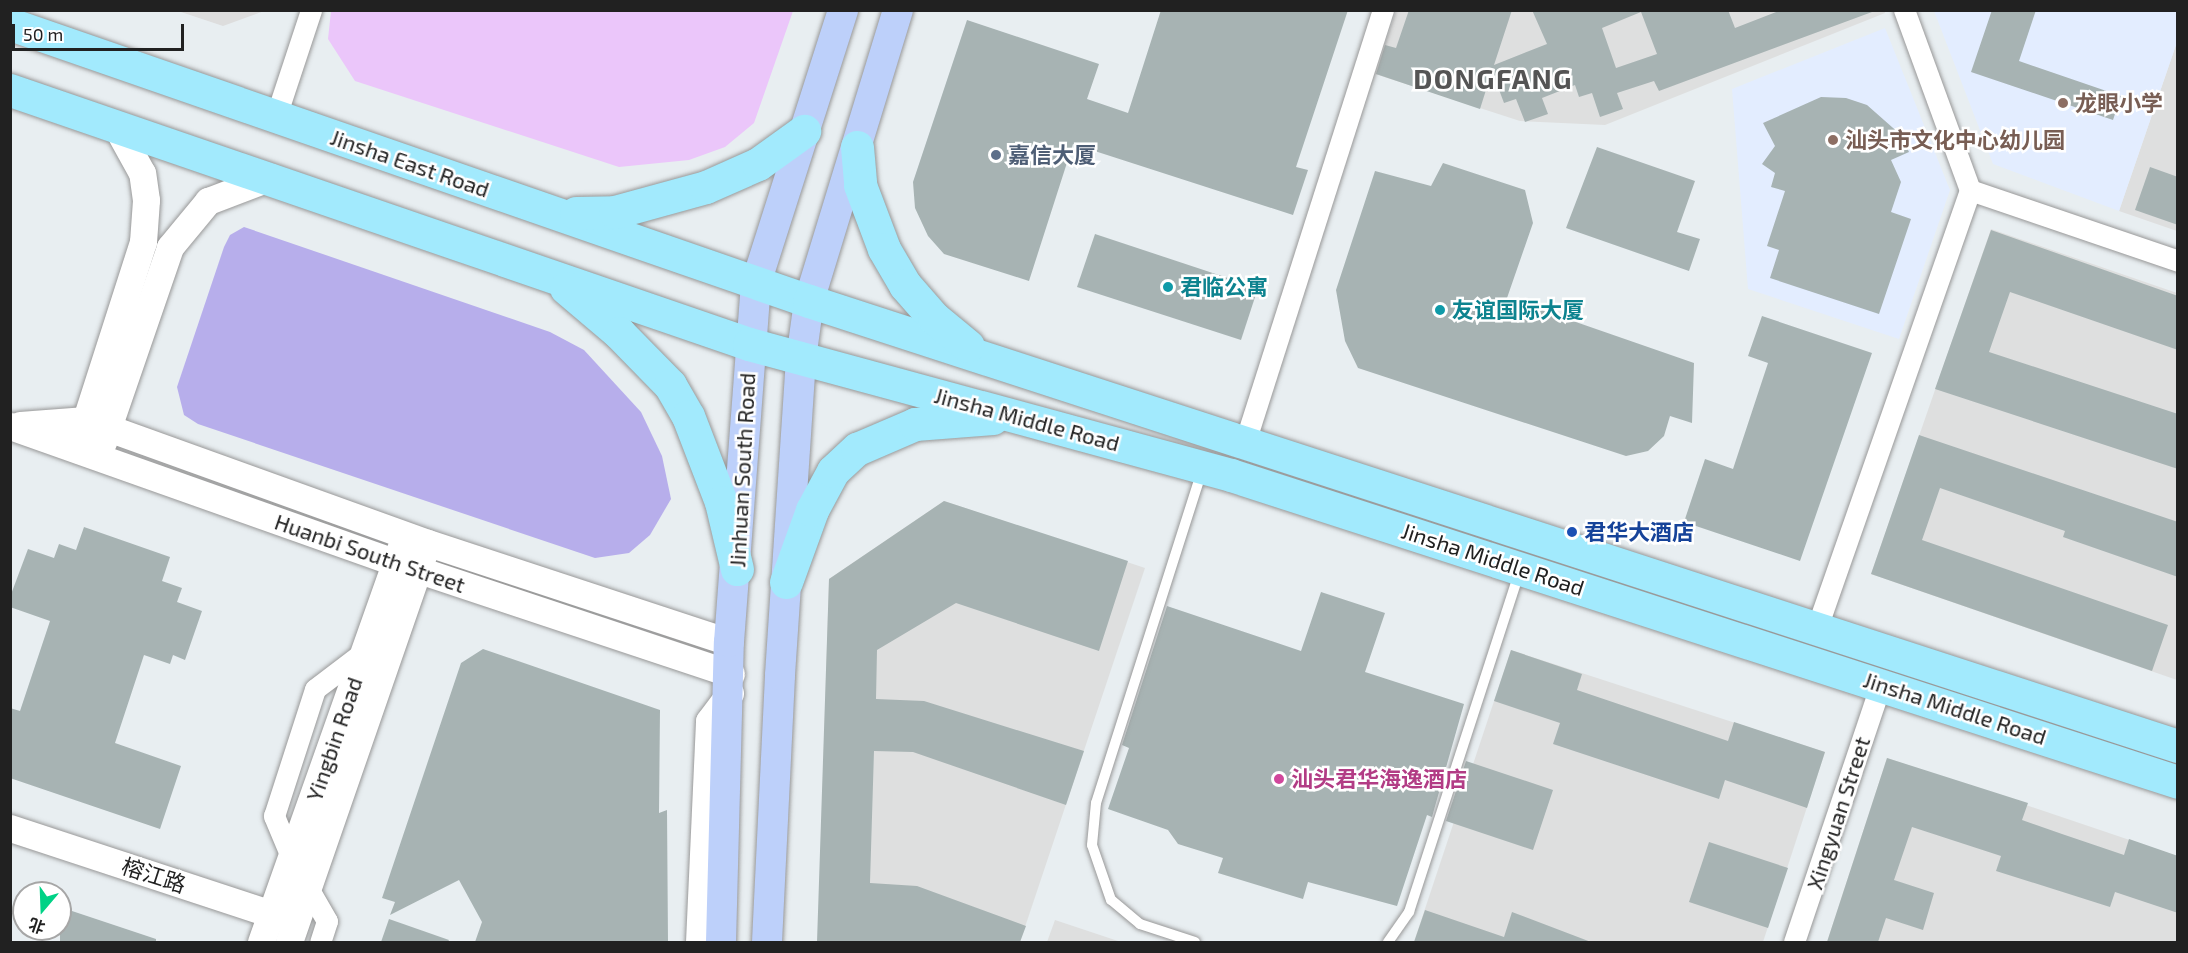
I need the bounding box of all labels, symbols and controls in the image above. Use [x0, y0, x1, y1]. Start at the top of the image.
scale bar [15, 12, 188, 50]
text: 50 m [23, 23, 63, 45]
district label: DONGFANG [1413, 61, 1573, 95]
place label: 龙眼小学 [2075, 90, 2163, 116]
marker: 龙眼小学 [2056, 96, 2070, 110]
street label: Jinsha East Road [327, 123, 493, 203]
place label: 汕头市文化中心幼儿园 [1845, 127, 2065, 153]
marker: 汕头市文化中心幼儿园 [1826, 133, 1840, 147]
place label: 嘉信大厦 [1008, 142, 1096, 168]
marker: 嘉信大厦 [989, 148, 1003, 162]
place label: 君临公寓 [1180, 274, 1268, 300]
marker: 君临公寓 [1161, 280, 1175, 294]
place label: 友谊国际大厦 [1452, 297, 1584, 323]
marker: 友谊国际大厦 [1433, 303, 1447, 317]
street label: Jinhuan South Road [724, 372, 760, 568]
street label: Jinsha Middle Road [932, 382, 1122, 456]
street label: Huanbi South Street [271, 508, 469, 598]
street label: Jinsha Middle Road [1398, 517, 1588, 601]
place label: 君华大酒店 [1584, 519, 1694, 545]
marker: 君华大酒店 [1565, 525, 1579, 539]
street label: Jinsha Middle Road [1860, 666, 2050, 750]
street label: Yingbin Road [300, 674, 368, 804]
street label: Xingyuan Street [1801, 733, 1875, 893]
place label: 汕头君华海逸酒店 [1291, 766, 1467, 792]
marker: 汕头君华海逸酒店 [1272, 772, 1286, 786]
street label: 榕江路 [119, 852, 189, 898]
north arrow [12, 881, 72, 941]
text: 北 [26, 915, 47, 938]

